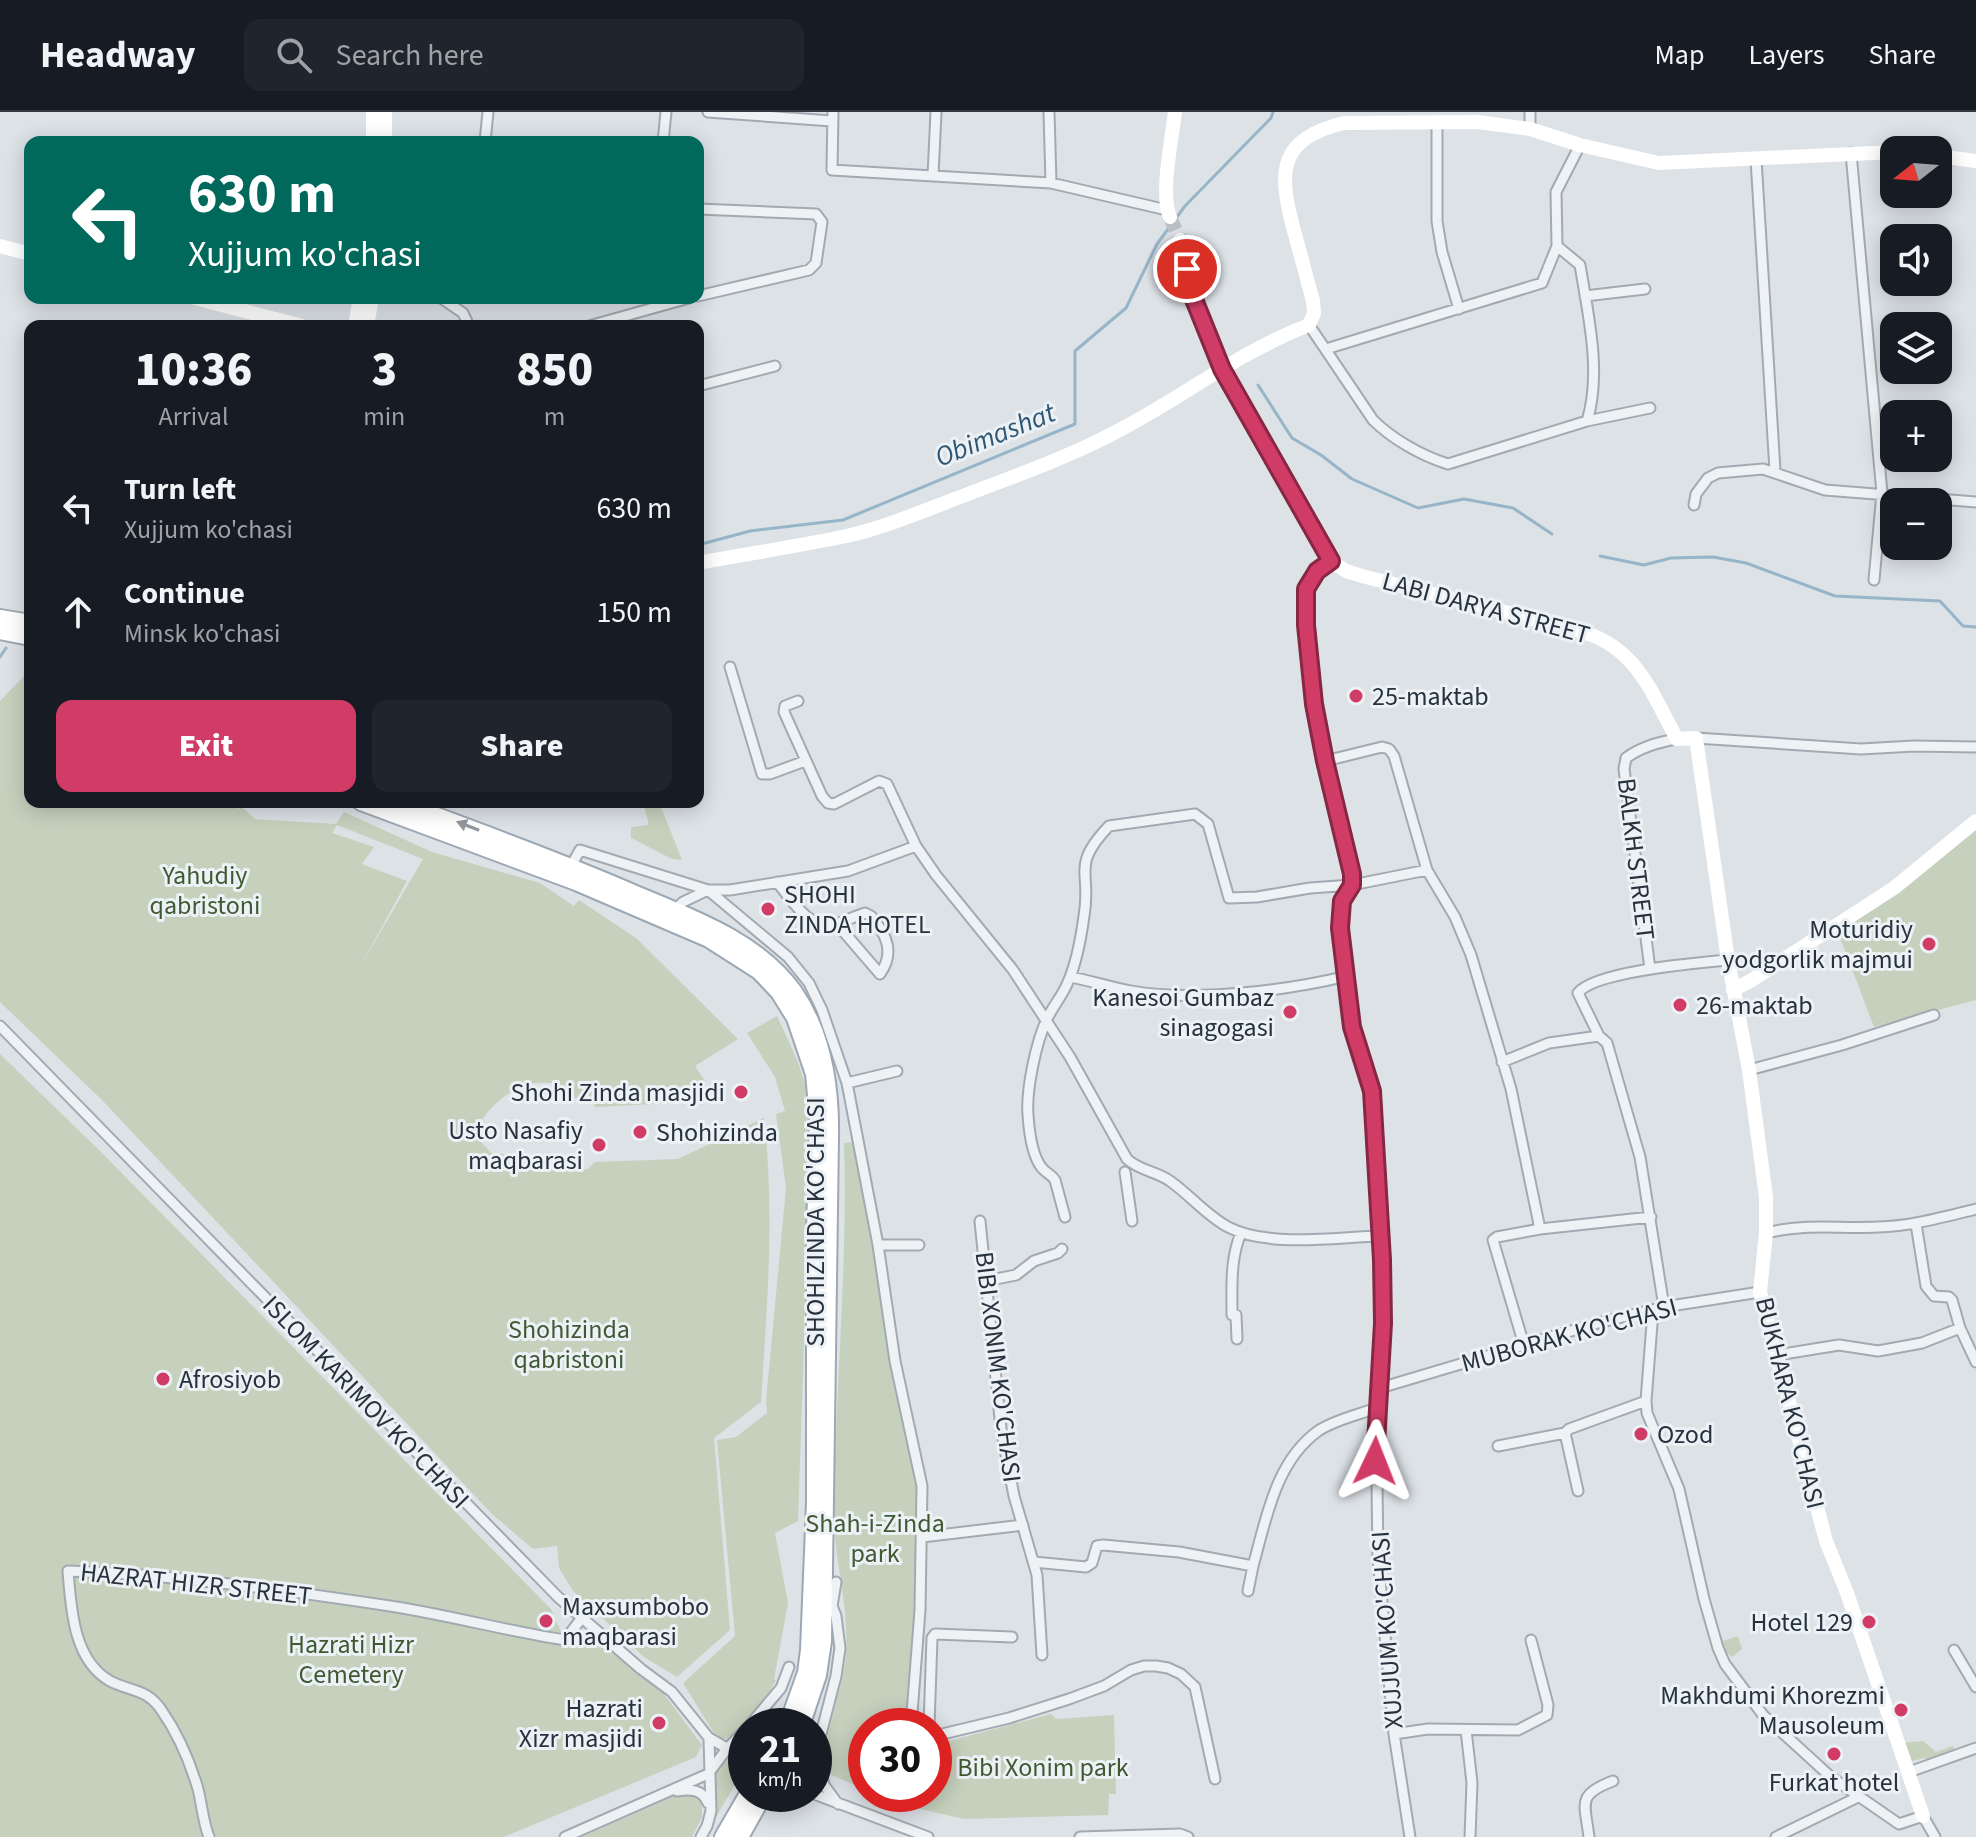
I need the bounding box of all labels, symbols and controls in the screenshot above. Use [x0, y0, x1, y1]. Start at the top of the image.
search box [244, 19, 804, 91]
text: Headway [40, 28, 196, 82]
icon: search [272, 33, 316, 77]
text: Search here [336, 34, 484, 77]
text: Map [1654, 35, 1704, 75]
text: Layers [1748, 35, 1824, 75]
text: Share [1868, 35, 1936, 75]
north arrow [1880, 136, 1952, 208]
map controls [1880, 136, 1952, 560]
text: 630 m [188, 155, 336, 234]
icon: left [56, 168, 160, 272]
button: sound [1880, 224, 1952, 296]
text: Xujjum ko'chasi [188, 229, 422, 280]
pin [1153, 235, 1221, 303]
icon: arrive [1165, 247, 1209, 291]
button: layers [1880, 312, 1952, 384]
text: 10:36 [135, 336, 252, 404]
text: 3 [371, 336, 397, 404]
text: 850 [516, 336, 593, 404]
water label: Obimashat [929, 392, 1062, 477]
text: Arrival [159, 398, 229, 435]
text: min [363, 398, 405, 435]
text: m [544, 398, 565, 435]
button: + [1880, 400, 1952, 472]
text: Turn left [124, 468, 236, 511]
icon: left [56, 486, 100, 530]
text: 630 m [596, 487, 672, 530]
button: − [1880, 488, 1952, 560]
text: Xujjum ko'chasi [124, 511, 293, 548]
street label: LABI DARYA STREET [1378, 562, 1594, 654]
text: Continue [124, 572, 245, 615]
icon: ahead [56, 590, 100, 634]
text: 150 m [596, 591, 672, 634]
text: Minsk ko'chasi [124, 615, 280, 652]
place label: 25-maktab [1372, 678, 1489, 715]
marker: 25-maktab [1347, 687, 1365, 705]
button: Exit [56, 700, 356, 792]
button: Share [372, 700, 672, 792]
street label: BALKH STREET [1608, 776, 1664, 942]
one-way arrow [456, 819, 480, 832]
park label: Yahudiy qabristoni [150, 857, 260, 924]
place label: SHOHI ZINDA HOTEL [784, 876, 931, 943]
marker: SHOHI ZINDA HOTEL [759, 900, 777, 918]
place label: Moturidiy yodgorlik majmui [1722, 911, 1913, 978]
marker: Moturidiy yodgorlik majmui [1920, 935, 1938, 953]
place label: Kanesoi Gumbaz sinagogasi [1092, 979, 1274, 1046]
place label: 26-maktab [1696, 987, 1813, 1024]
marker: 26-maktab [1671, 996, 1689, 1014]
marker: Kanesoi Gumbaz sinagogasi [1281, 1003, 1299, 1021]
place label: Shohi Zinda masjidi [511, 1074, 725, 1111]
marker: Shohi Zinda masjidi [732, 1083, 750, 1101]
street label: SHOHIZINDA KO'CHASI [797, 1097, 834, 1347]
place label: Usto Nasafiy maqbarasi [448, 1112, 583, 1179]
place label: Shohizinda [656, 1114, 778, 1151]
marker: Shohizinda [631, 1123, 649, 1141]
marker: Usto Nasafiy maqbarasi [590, 1136, 608, 1154]
street label: BIBI XONIM KO'CHASI [965, 1249, 1031, 1485]
street label: ISLOM KARIMOV KO'CHASI [254, 1287, 478, 1517]
street label: MUBORAK KO'CHASI [1457, 1288, 1681, 1382]
street label: BUKHARA KO'CHASI [1746, 1293, 1834, 1513]
park label: Shohizinda qabristoni [508, 1311, 630, 1378]
place label: Afrosiyob [179, 1361, 281, 1398]
marker: Afrosiyob [154, 1370, 172, 1388]
place label: Ozod [1657, 1416, 1713, 1453]
position arrow [1333, 1419, 1417, 1503]
marker: Ozod [1632, 1425, 1650, 1443]
park label: Shah-i-Zinda park [805, 1505, 945, 1572]
street label: XUJJUM KO'CHASI [1362, 1530, 1412, 1730]
street label: HAZRAT HIZR STREET [78, 1553, 314, 1615]
place label: Maxsumbobo maqbarasi [562, 1588, 709, 1655]
place label: Hotel 129 [1750, 1604, 1853, 1641]
marker: Maxsumbobo maqbarasi [537, 1612, 555, 1630]
marker: Hotel 129 [1860, 1613, 1878, 1631]
park label: Hazrati Hizr Cemetery [288, 1626, 415, 1693]
place label: Makhdumi Khorezmi Mausoleum [1660, 1677, 1885, 1744]
place label: Hazrati Xizr masjidi [519, 1690, 643, 1757]
marker: Makhdumi Khorezmi Mausoleum [1892, 1701, 1910, 1719]
speed limit sign: 30 [848, 1708, 952, 1812]
marker: Hazrati Xizr masjidi [650, 1714, 668, 1732]
text: 21 [759, 1721, 801, 1778]
marker: Furkat hotel [1825, 1745, 1843, 1763]
park label: Bibi Xonim park [957, 1749, 1129, 1786]
place label: Furkat hotel [1769, 1764, 1899, 1801]
text: km/h [758, 1766, 802, 1794]

